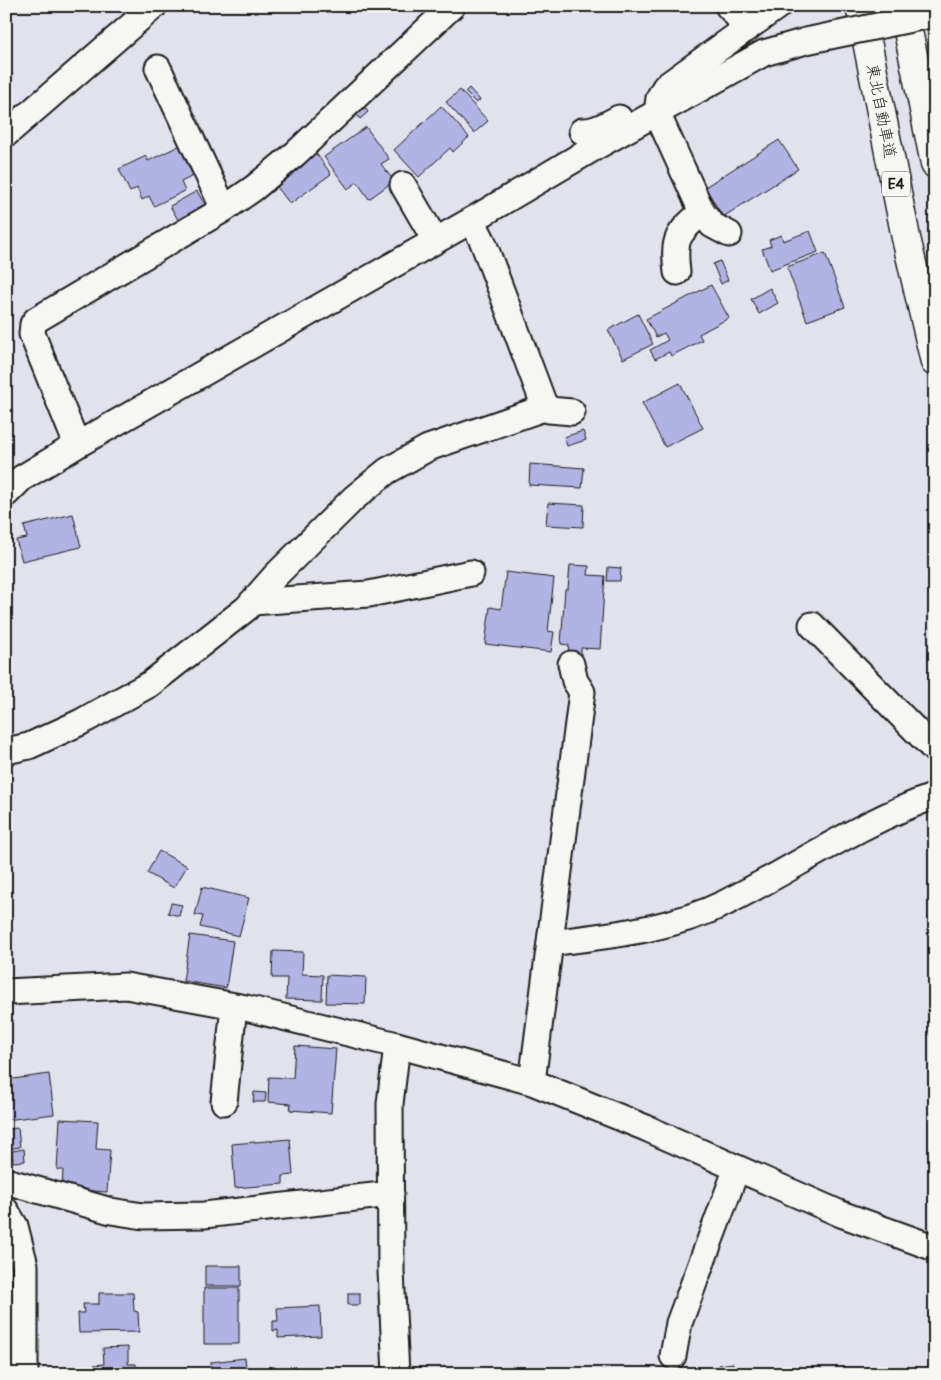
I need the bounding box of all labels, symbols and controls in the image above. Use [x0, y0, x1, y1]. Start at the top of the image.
street label: 東北自動車道 [862, 62, 900, 160]
road number: E4 [882, 172, 910, 196]

